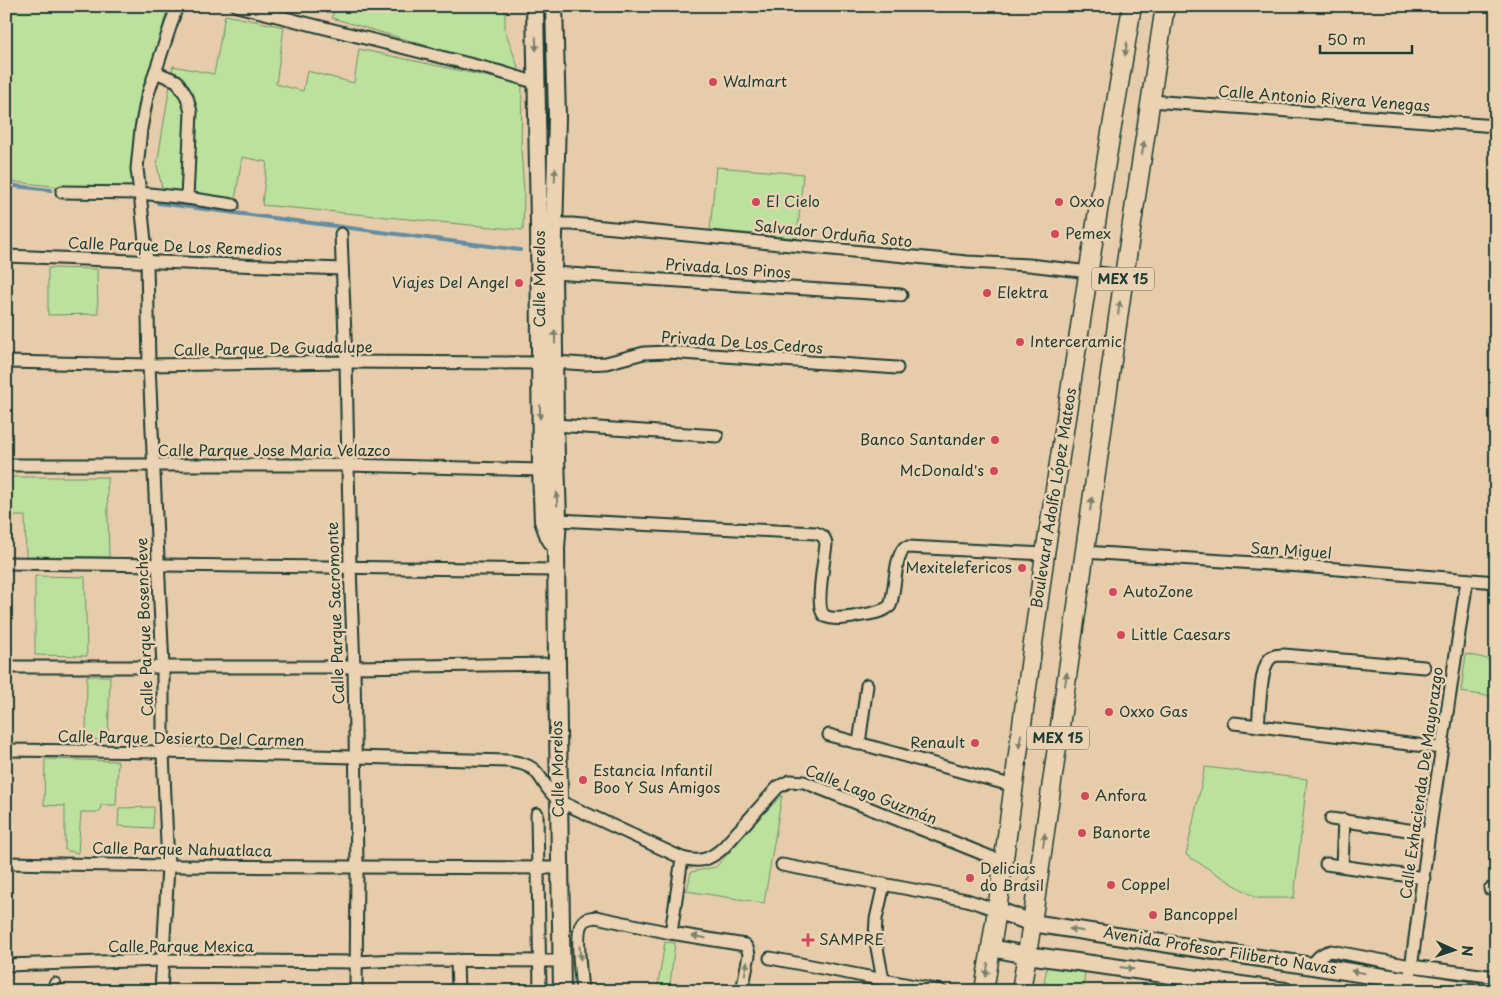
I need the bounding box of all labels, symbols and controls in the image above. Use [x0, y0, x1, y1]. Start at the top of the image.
scale bar [1320, 22, 1412, 54]
text: 50 m [1327, 27, 1366, 50]
one-way arrow [532, 37, 540, 53]
one-way arrow [1122, 41, 1130, 57]
place label: Walmart [723, 69, 787, 92]
marker: Walmart [707, 76, 719, 88]
street label: Calle Antonio Rivera Venegas [1217, 79, 1431, 116]
one-way arrow [1140, 139, 1148, 155]
one-way arrow [552, 167, 560, 183]
place label: El Cielo [766, 189, 820, 212]
place label: Oxxo [1069, 189, 1105, 212]
marker: El Cielo [750, 196, 762, 208]
marker: Oxxo [1053, 196, 1065, 208]
street label: Salvador Orduña Soto [753, 213, 913, 252]
place label: Pemex [1065, 221, 1111, 244]
marker: Pemex [1049, 228, 1061, 240]
street label: Calle Parque De Los Remedios [68, 230, 283, 261]
street label: Calle Morelos [527, 230, 550, 328]
street label: Privada Los Pinos [665, 252, 792, 283]
road number: MEX 15 [1092, 268, 1154, 290]
place label: Viajes Del Angel [392, 270, 509, 293]
marker: Viajes Del Angel [513, 277, 525, 289]
place label: Elektra [997, 280, 1049, 303]
marker: Elektra [981, 287, 993, 299]
one-way arrow [1115, 300, 1123, 316]
street label: Privada De Los Cedros [660, 324, 824, 359]
one-way arrow [550, 329, 558, 345]
place label: Interceramic [1030, 329, 1122, 352]
street label: Calle Parque De Guadalupe [173, 334, 373, 361]
marker: Interceramic [1014, 336, 1026, 348]
street label: Boulevard Adolfo López Mateos [1024, 386, 1081, 610]
one-way arrow [536, 404, 544, 420]
place label: Banco Santander [860, 427, 985, 450]
marker: Banco Santander [989, 434, 1001, 446]
street label: Calle Parque Jose Maria Velazco [158, 438, 390, 461]
place label: McDonald's [900, 458, 984, 481]
marker: McDonald's [988, 465, 1000, 477]
one-way arrow [553, 491, 561, 507]
one-way arrow [1087, 496, 1095, 512]
street label: Calle Parque Sacromonte [320, 521, 349, 705]
street label: San Miguel [1250, 535, 1333, 564]
street label: Calle Parque Bosencheve [129, 537, 158, 717]
place label: Mexitelefericos [905, 555, 1012, 578]
marker: Mexitelefericos [1016, 562, 1028, 574]
place label: AutoZone [1123, 579, 1193, 602]
marker: AutoZone [1107, 586, 1119, 598]
place label: Little Caesars [1131, 622, 1231, 645]
marker: Little Caesars [1115, 629, 1127, 641]
street label: Calle Exhacienda De Mayorazgo [1393, 665, 1448, 900]
one-way arrow [1062, 671, 1070, 687]
place label: Oxxo Gas [1119, 699, 1188, 722]
marker: Oxxo Gas [1103, 706, 1115, 718]
street label: Calle Morelos [544, 720, 569, 818]
street label: Calle Parque Desierto Del Carmen [57, 724, 305, 751]
road number: MEX 15 [1027, 726, 1089, 750]
place label: Renault [910, 730, 965, 753]
one-way arrow [1016, 733, 1024, 749]
marker: Renault [969, 737, 981, 749]
place label: Estancia Infantil Boo Y Sus Amigos [593, 758, 721, 798]
street label: Calle Lago Guzmán [802, 758, 941, 829]
marker: Estancia Infantil Boo Y Sus Amigos [577, 774, 589, 786]
place label: Anfora [1095, 783, 1147, 806]
marker: Anfora [1079, 790, 1091, 802]
place label: Banorte [1092, 820, 1151, 843]
marker: Banorte [1076, 827, 1088, 839]
one-way arrow [1040, 832, 1048, 848]
street label: Calle Parque Nahuatlaca [92, 835, 273, 862]
place label: Delicias do Brasil [980, 856, 1044, 896]
marker: Delicias do Brasil [964, 872, 976, 884]
place label: Coppel [1121, 872, 1170, 895]
marker: Coppel [1105, 879, 1117, 891]
place label: Bancoppel [1163, 902, 1238, 925]
marker: Bancoppel [1147, 909, 1159, 921]
street label: Avenida Profesor Filiberto Navas [1102, 920, 1339, 979]
north arrow [1430, 924, 1480, 974]
one-way arrow [1068, 925, 1084, 933]
place label: SAMPRE [819, 927, 884, 950]
one-way arrow [691, 933, 707, 941]
marker: SAMPRE [801, 933, 815, 947]
street label: Calle Parque Mexica [108, 934, 255, 957]
text: N [1457, 945, 1478, 957]
one-way arrow [576, 946, 584, 962]
one-way arrow [743, 960, 751, 976]
one-way arrow [983, 962, 991, 978]
one-way arrow [1119, 965, 1135, 973]
one-way arrow [1349, 968, 1365, 976]

